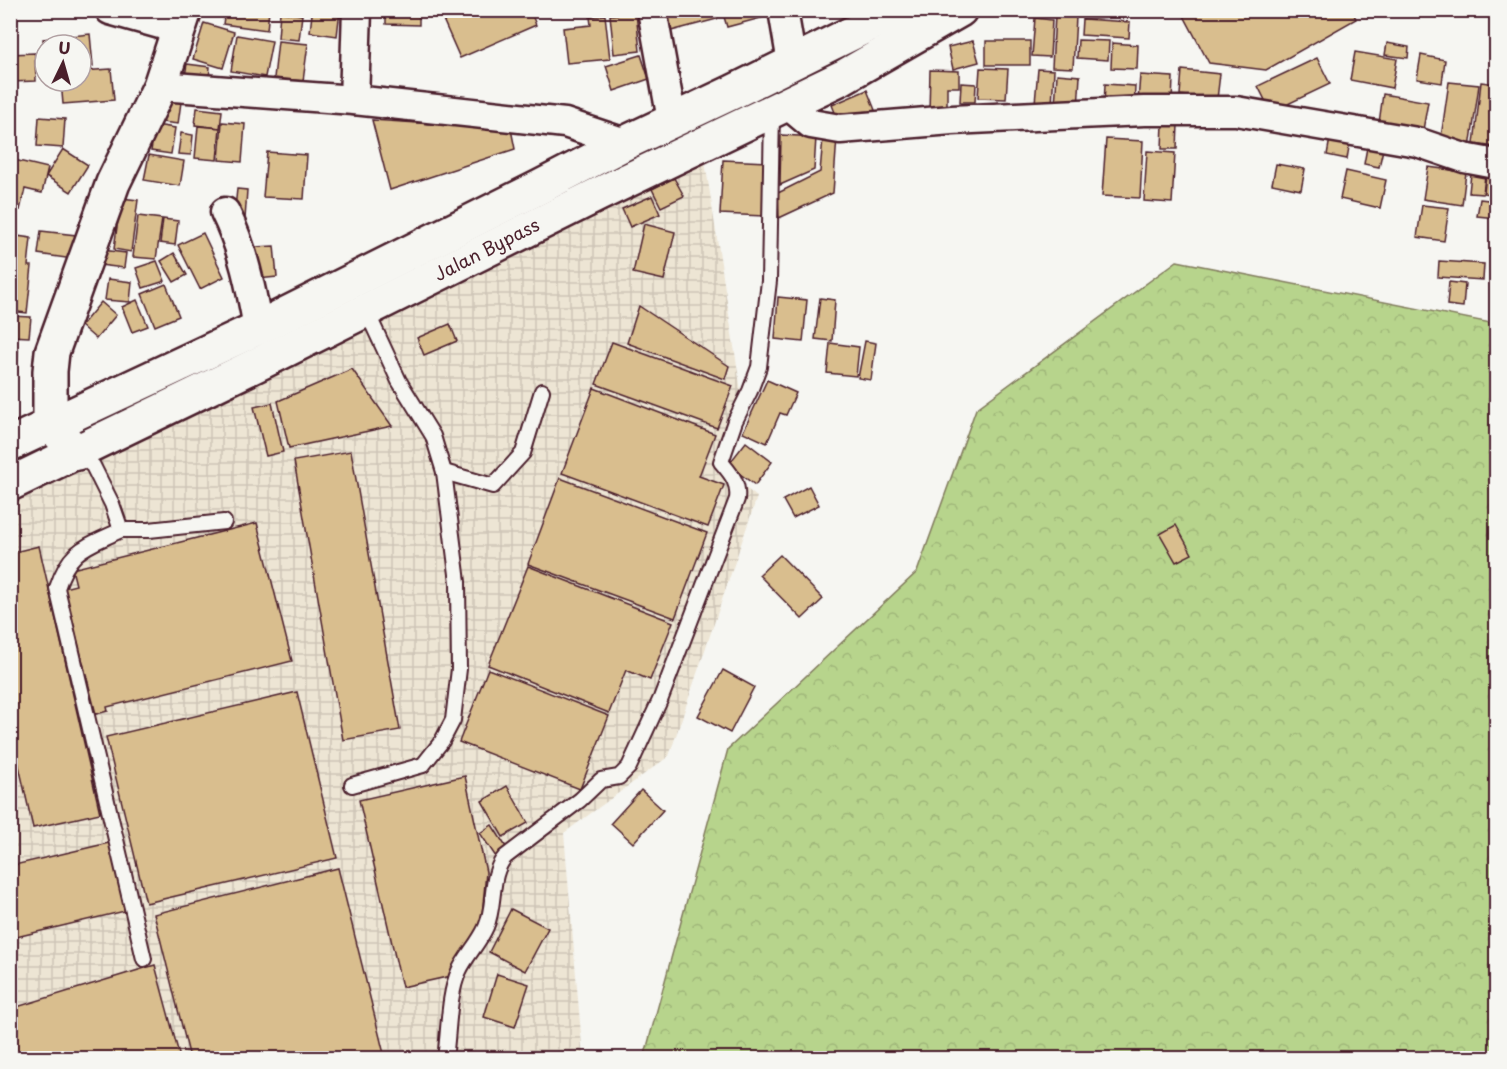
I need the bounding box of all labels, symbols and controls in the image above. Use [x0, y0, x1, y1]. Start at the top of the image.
north arrow [33, 33, 93, 93]
text: U [57, 35, 72, 60]
street label: Jalan Bypass [429, 210, 544, 287]

